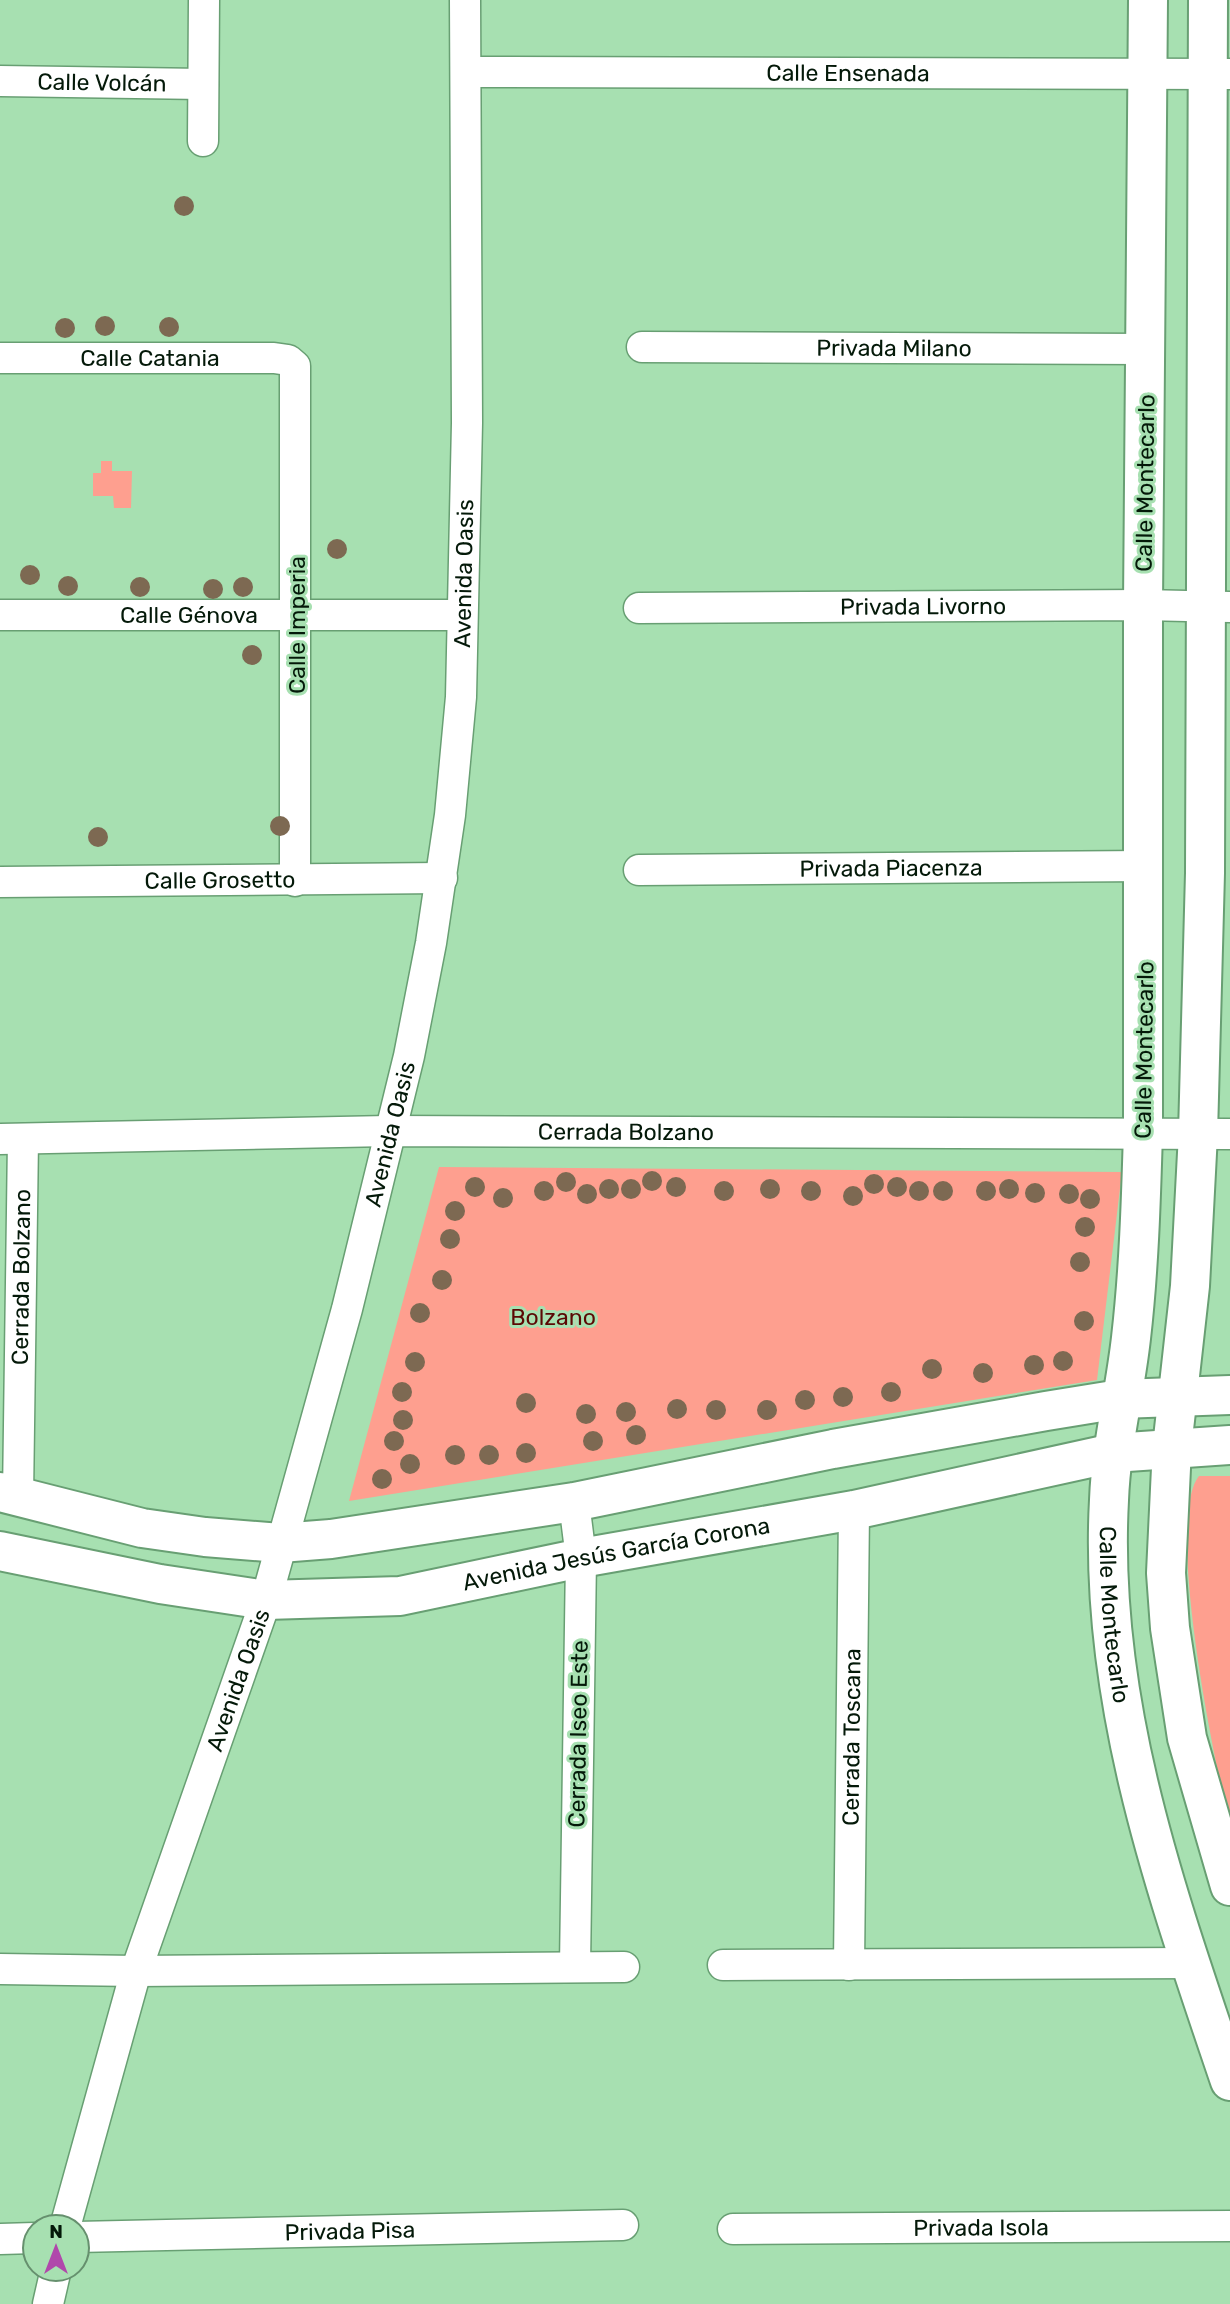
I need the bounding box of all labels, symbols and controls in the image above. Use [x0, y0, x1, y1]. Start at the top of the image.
street label: Calle Ensenada [766, 59, 930, 87]
street label: Calle Volcán [37, 68, 167, 97]
street label: Privada Milano [816, 334, 972, 362]
street label: Calle Catania [80, 344, 220, 372]
street label: Calle Montecarlo [1129, 394, 1161, 572]
street label: Avenida Oasis [448, 499, 479, 648]
street label: Calle Imperia [283, 556, 311, 694]
street label: Privada Livorno [840, 592, 1006, 621]
street label: Calle Génova [120, 601, 258, 629]
street label: Privada Piacenza [799, 853, 983, 883]
street label: Calle Grosetto [144, 865, 296, 895]
street label: Calle Montecarlo [1128, 961, 1160, 1139]
street label: Avenida Oasis [359, 1058, 421, 1210]
street label: Cerrada Bolzano [538, 1118, 714, 1146]
street label: Cerrada Bolzano [6, 1189, 36, 1365]
park label: Bolzano [510, 1303, 596, 1331]
street label: Avenida Jesús García Corona [460, 1511, 772, 1597]
street label: Calle Montecarlo [1094, 1526, 1136, 1705]
street label: Avenida Oasis [200, 1605, 276, 1755]
street label: Cerrada Iseo Este [562, 1640, 594, 1828]
street label: Cerrada Toscana [837, 1648, 866, 1826]
north arrow [21, 2213, 91, 2283]
street label: Privada Isola [913, 2213, 1049, 2242]
street label: Privada Pisa [284, 2216, 416, 2246]
text: N [49, 2220, 63, 2243]

